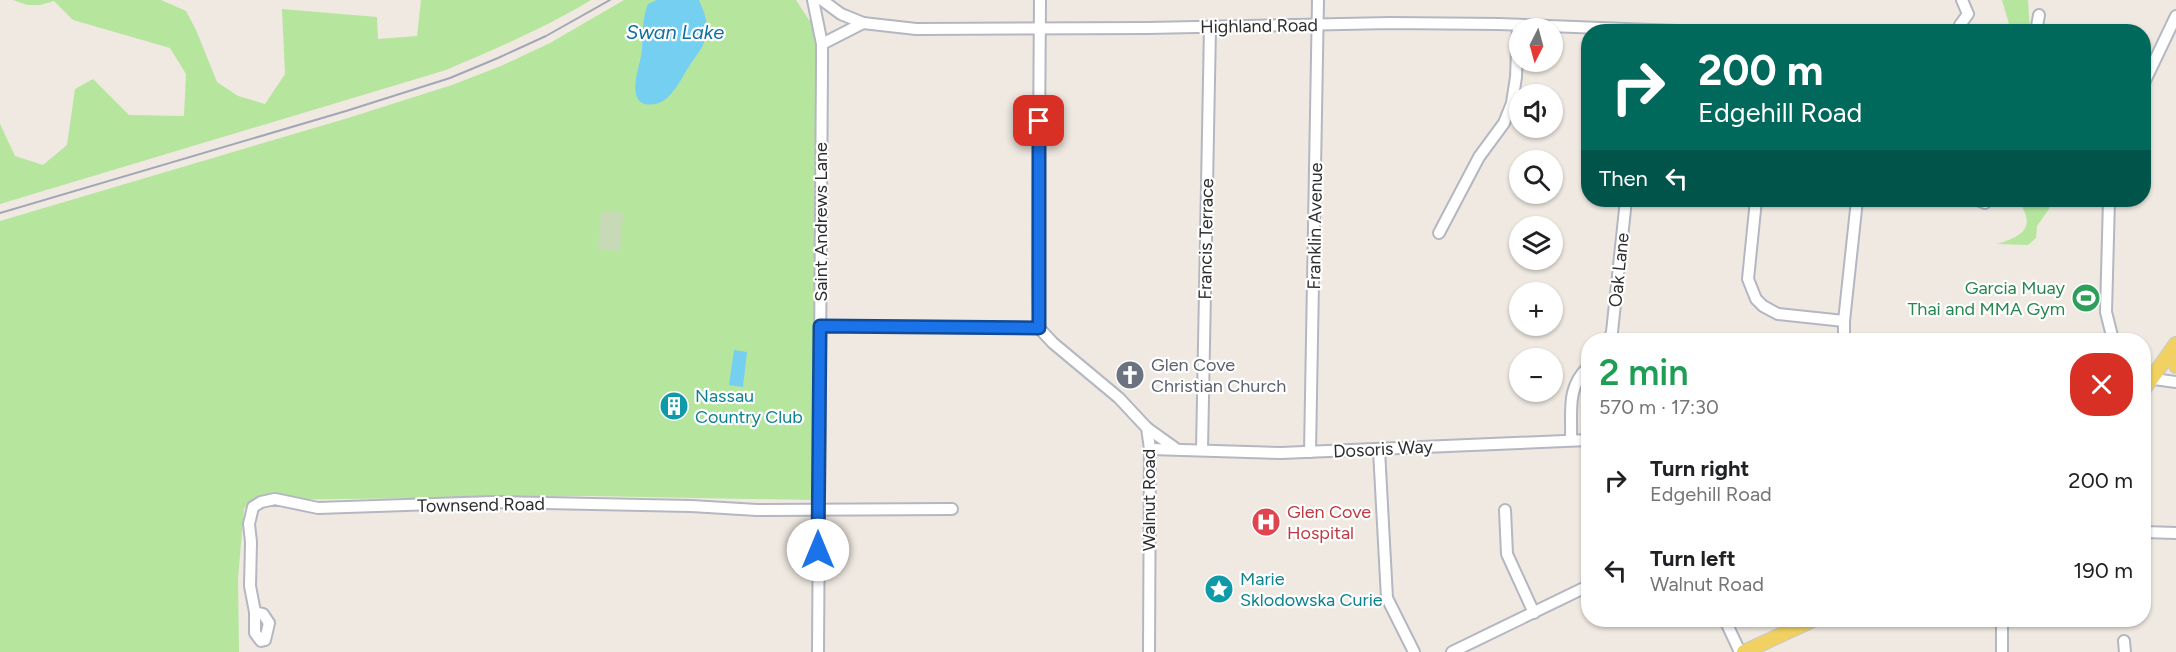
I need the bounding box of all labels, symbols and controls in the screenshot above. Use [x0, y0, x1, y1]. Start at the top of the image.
street label: Highland Road [1200, 14, 1318, 38]
north arrow [1509, 18, 1563, 72]
map controls [1509, 18, 1563, 402]
water label: Swan Lake [626, 20, 724, 44]
text: 200 m [1698, 45, 1823, 96]
icon: right [1599, 48, 1677, 126]
button: sound [1509, 84, 1563, 138]
pin [1013, 95, 1064, 146]
text: Edgehill Road [1698, 96, 1862, 129]
icon: arrive [1022, 104, 1055, 137]
street label: Saint Andrews Lane [810, 142, 832, 302]
button: search [1509, 150, 1563, 204]
street label: Franklin Avenue [1303, 162, 1327, 290]
icon: left [1660, 162, 1693, 195]
text: Then [1599, 165, 1648, 192]
street label: Francis Terrace [1194, 178, 1218, 300]
button: layers [1509, 216, 1563, 270]
street label: Oak Lane [1604, 232, 1634, 308]
place label: Garcia Muay Thai and MMA Gym [1907, 277, 2066, 320]
button: + [1509, 282, 1563, 336]
sports icon: Garcia Muay Thai and MMA Gym [2070, 282, 2102, 314]
button: − [1509, 348, 1563, 402]
text: 2 min [1599, 351, 1689, 394]
button: close [2070, 353, 2133, 416]
place label: Glen Cove Christian Church [1151, 354, 1286, 397]
church icon: Glen Cove Christian Church [1114, 359, 1146, 391]
place label: Nassau Country Club [695, 385, 803, 428]
building icon: Nassau Country Club [658, 390, 690, 422]
text: 570 m · 17:30 [1599, 395, 1719, 419]
street label: Dosoris Way [1333, 435, 1434, 463]
street label: Walnut Road [1138, 449, 1160, 551]
text: Turn right [1650, 455, 1749, 482]
icon: right [1599, 464, 1632, 497]
text: 200 m [2068, 467, 2133, 494]
text: Edgehill Road [1650, 482, 1772, 506]
street label: Townsend Road [417, 493, 545, 517]
place label: Glen Cove Hospital [1287, 501, 1371, 544]
hospital icon: Glen Cove Hospital [1250, 506, 1282, 538]
position arrow [786, 518, 850, 582]
text: Turn left [1650, 545, 1736, 572]
icon: left [1599, 554, 1632, 587]
text: 190 m [2073, 557, 2133, 584]
place label: Marie Sklodowska Curie [1240, 568, 1383, 611]
text: Walnut Road [1650, 572, 1764, 596]
place icon: Marie Sklodowska Curie [1203, 573, 1235, 605]

